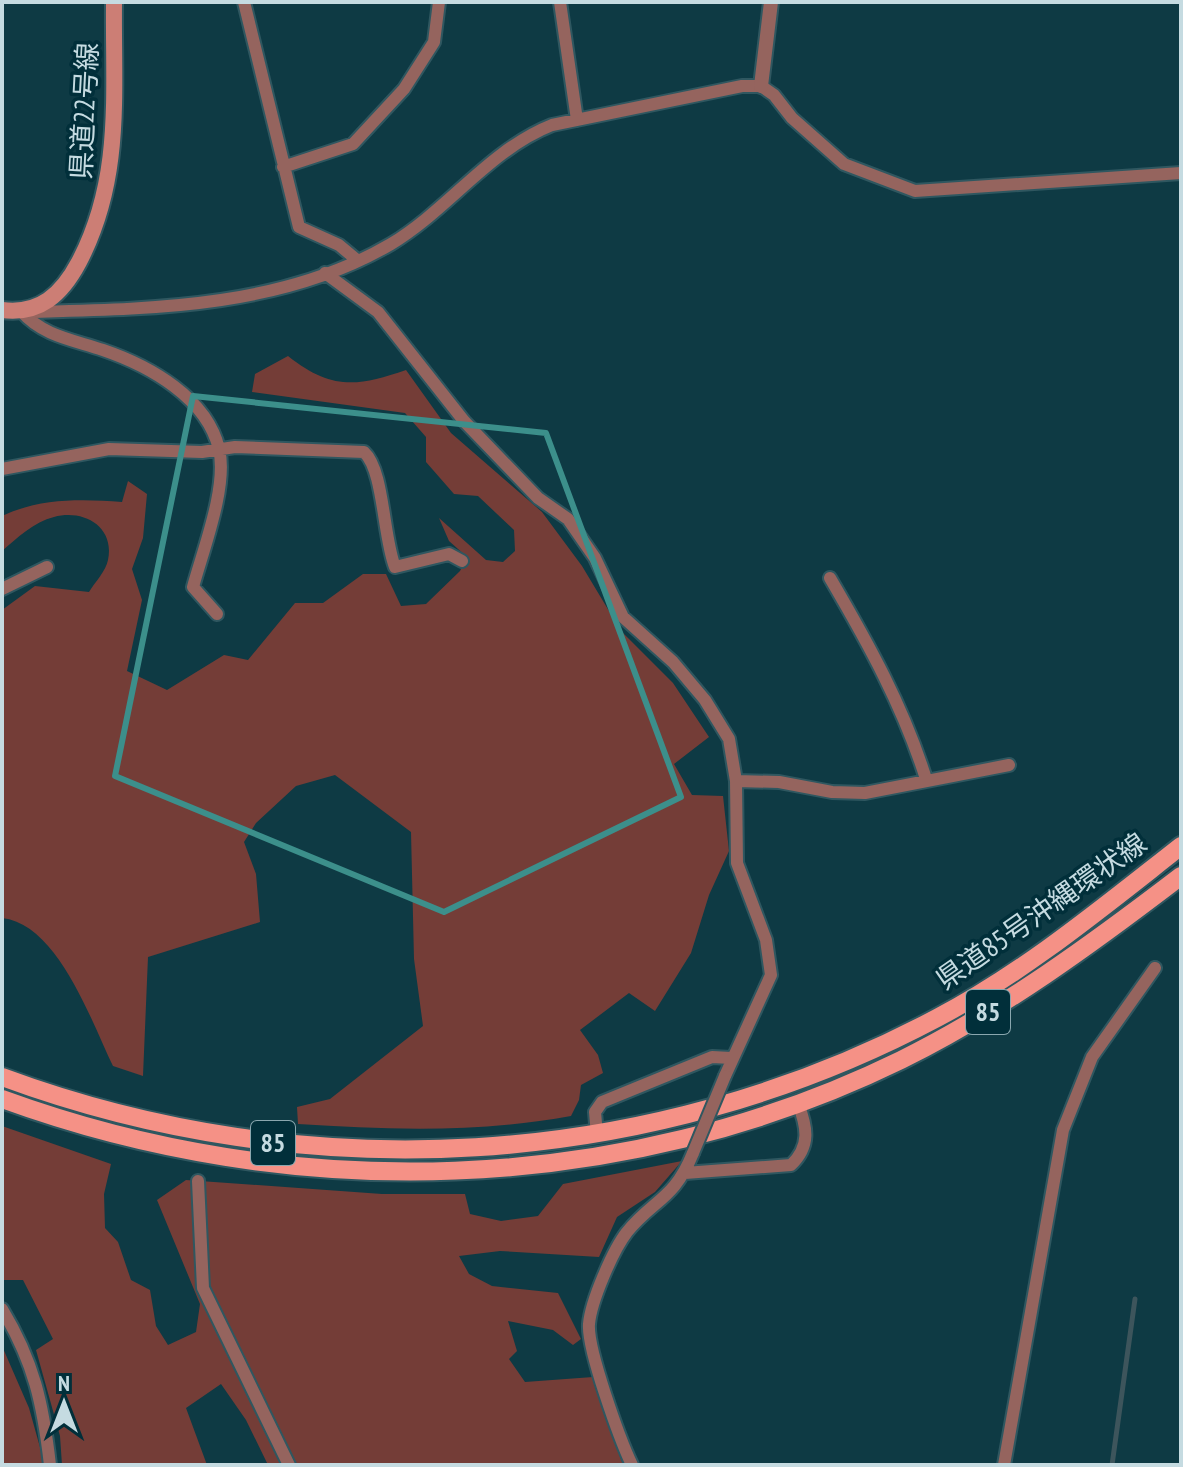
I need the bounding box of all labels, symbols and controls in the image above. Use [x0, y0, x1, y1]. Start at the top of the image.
street label: 県道22号線 [61, 41, 106, 180]
street label: 県道85号沖縄環状線 [928, 824, 1153, 997]
road number: 85 [966, 990, 1010, 1034]
road number: 85 [251, 1121, 295, 1165]
north arrow [24, 1363, 104, 1443]
text: N [58, 1369, 70, 1397]

